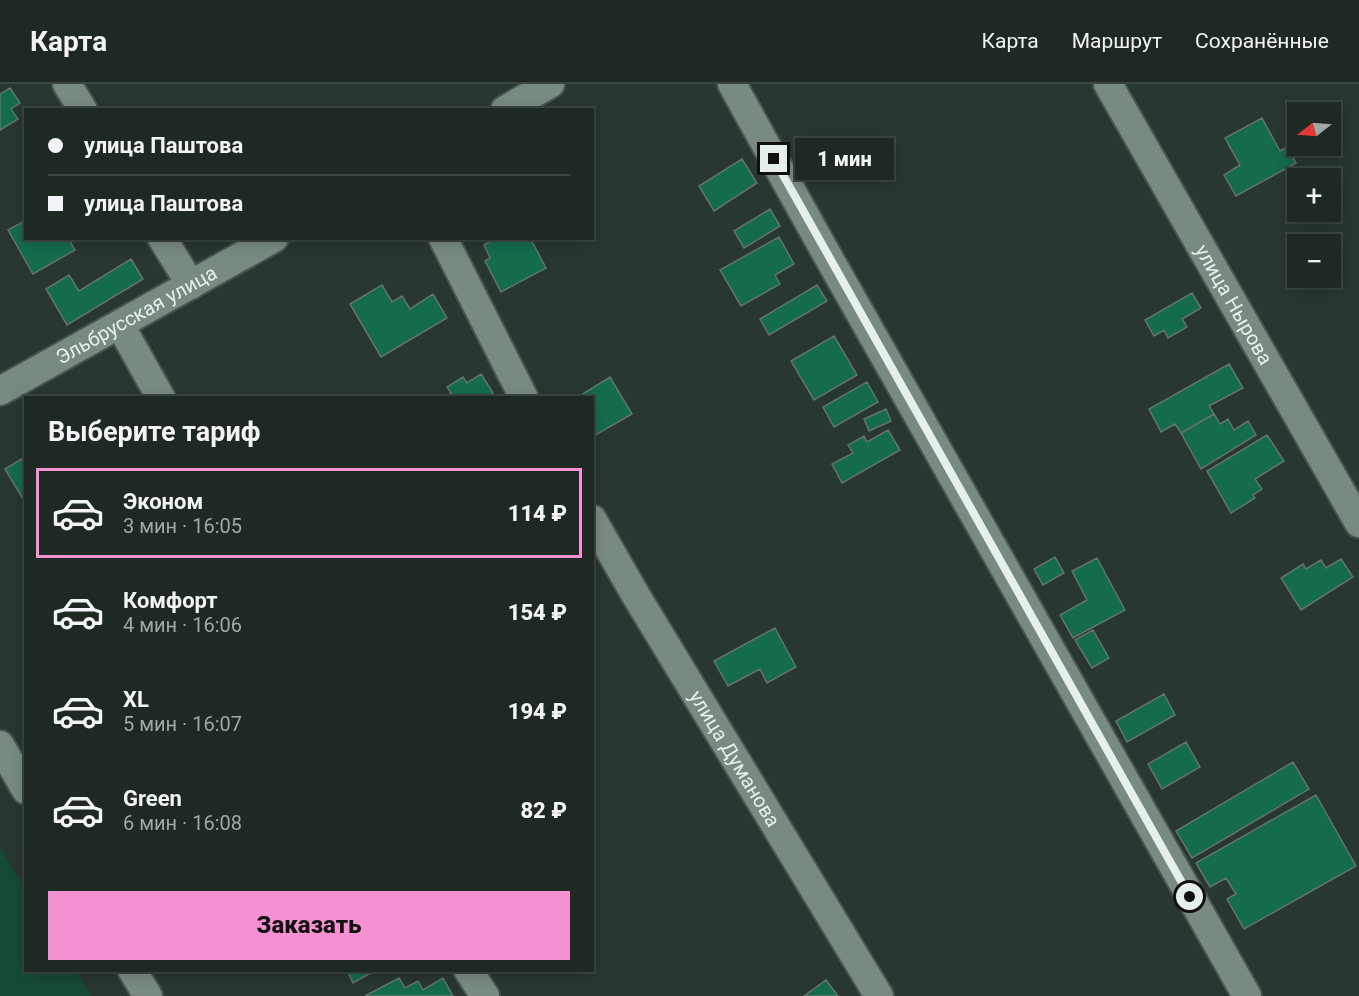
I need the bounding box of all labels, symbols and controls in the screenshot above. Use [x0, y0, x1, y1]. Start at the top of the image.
text: Карта [30, 25, 107, 58]
text: Карта [982, 29, 1039, 53]
text: Маршрут [1072, 29, 1162, 53]
text: Сохранённые [1195, 29, 1329, 53]
north arrow [1287, 102, 1341, 156]
map controls [1287, 102, 1341, 288]
text: улица Паштова [84, 133, 243, 158]
callout: 1 мин [795, 138, 894, 180]
route end [760, 145, 787, 172]
text: 1 мин [817, 147, 872, 171]
button: + [1287, 168, 1341, 222]
text: улица Паштова [84, 191, 243, 216]
button: − [1287, 234, 1341, 288]
street label: улица Нырова [1190, 240, 1278, 369]
street label: Эльбрусская улица [52, 260, 221, 369]
text: Выберите тариф [48, 416, 260, 448]
icon: car [51, 486, 105, 540]
text: Эконом [123, 489, 203, 514]
text: 114 ₽ [508, 501, 567, 526]
text: 3 мин · 16:05 [123, 514, 242, 538]
icon: car [51, 585, 105, 639]
text: Комфорт [123, 588, 218, 613]
text: 154 ₽ [508, 600, 567, 625]
text: 4 мин · 16:06 [123, 613, 242, 637]
icon: car [51, 684, 105, 738]
street label: улица Думанова [684, 686, 785, 831]
text: XL [123, 687, 149, 712]
text: 194 ₽ [508, 699, 567, 724]
text: 5 мин · 16:07 [123, 712, 242, 736]
icon: car [51, 783, 105, 837]
text: Green [123, 786, 182, 811]
text: 82 ₽ [520, 798, 567, 823]
text: 6 мин · 16:08 [123, 811, 242, 835]
route start [1176, 883, 1203, 910]
button: Заказать [48, 891, 570, 960]

